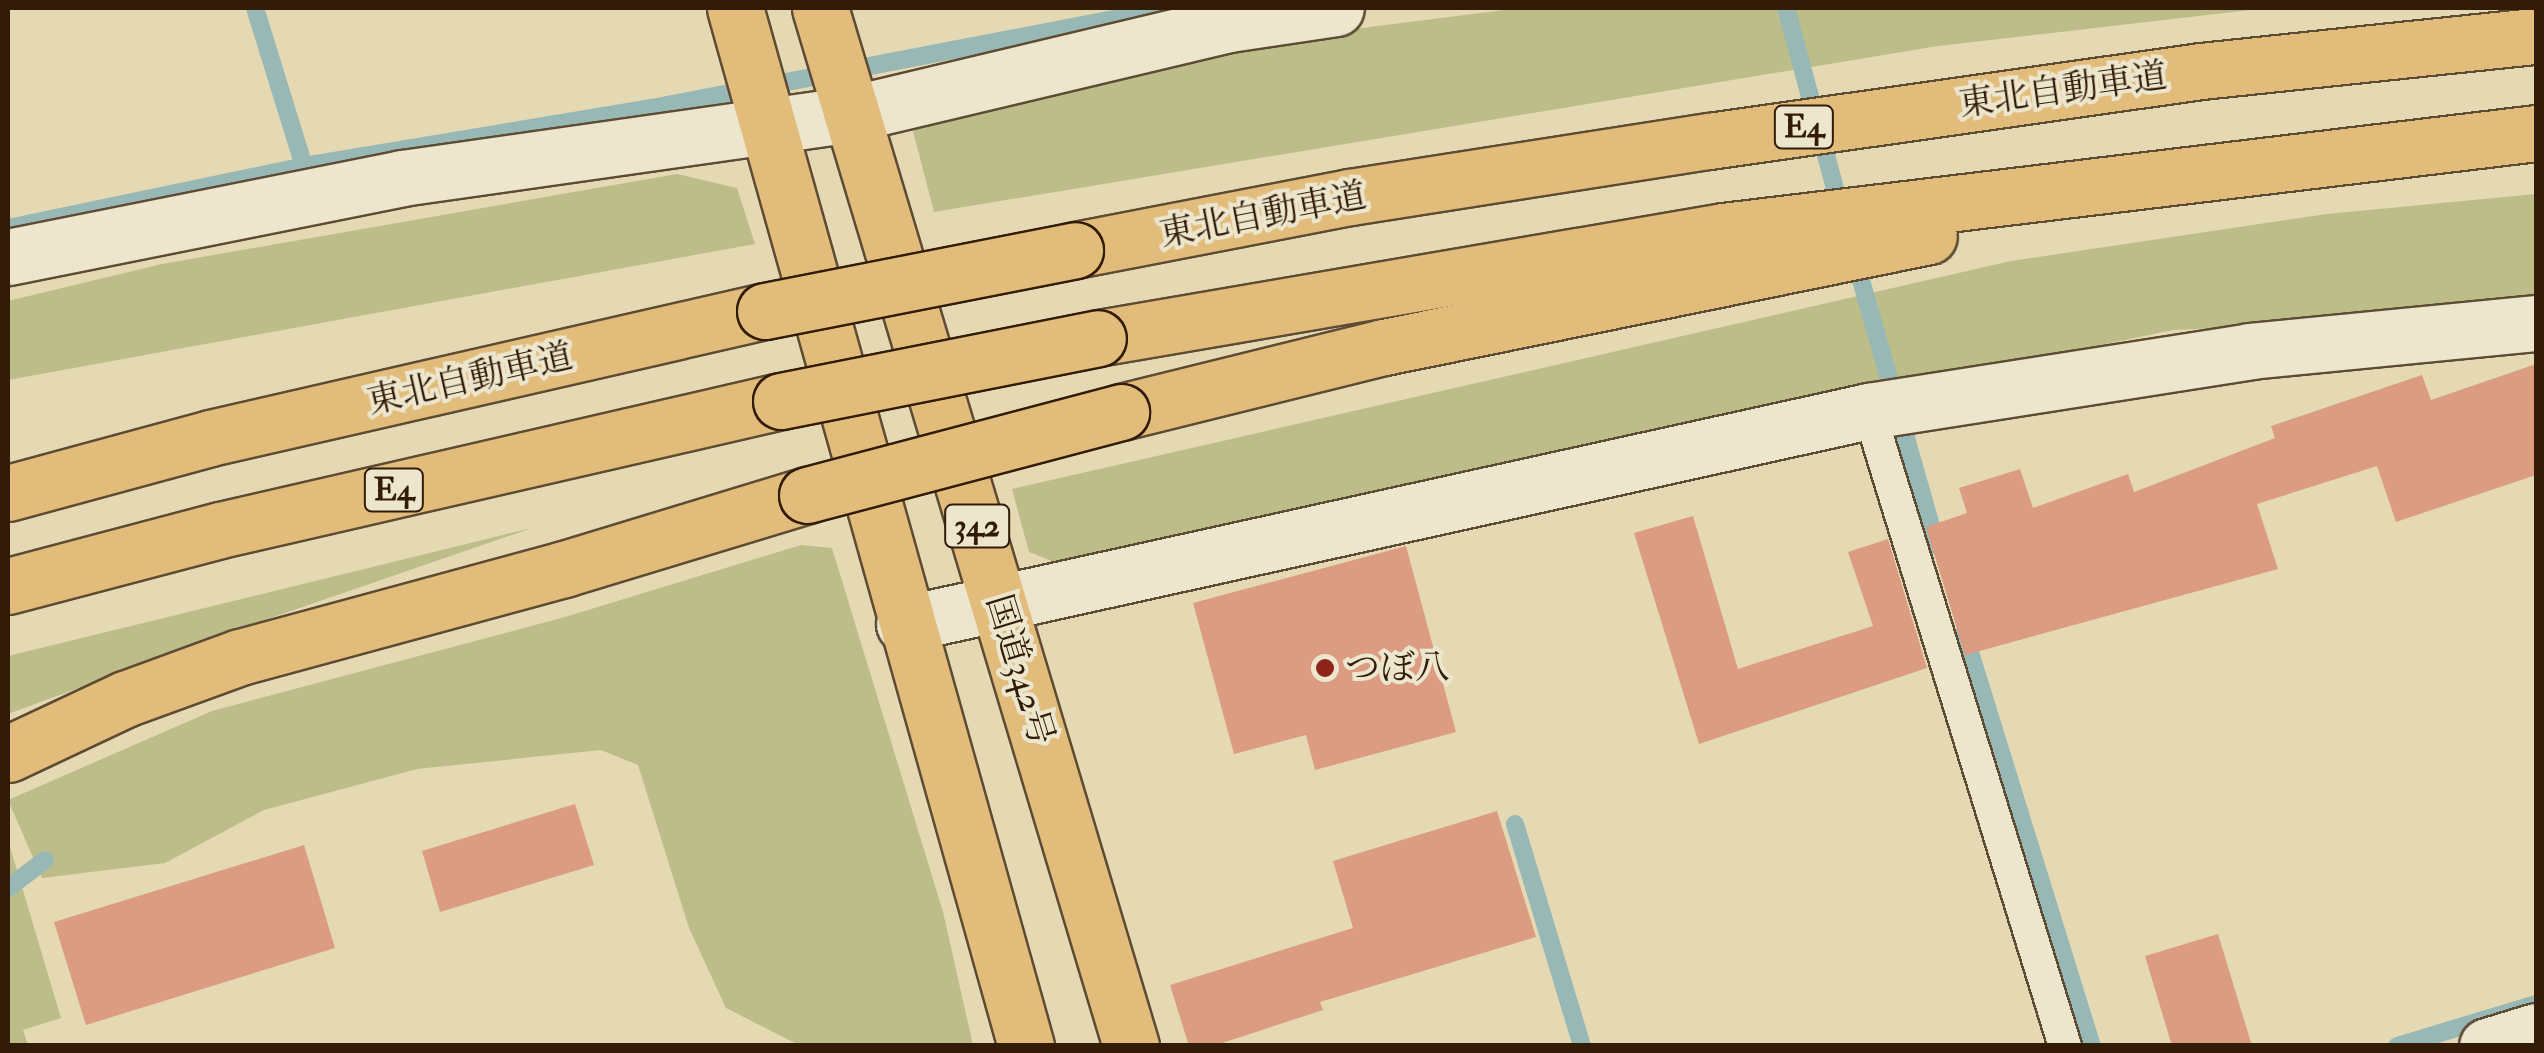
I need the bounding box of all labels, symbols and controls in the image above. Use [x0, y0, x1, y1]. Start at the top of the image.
street label: 東北自動車道 [1956, 55, 2170, 125]
road number: E4 [1772, 100, 1836, 154]
street label: 東北自動車道 [1156, 174, 1370, 256]
street label: 東北自動車道 [363, 335, 577, 423]
road number: E4 [362, 463, 426, 517]
road number: 342 [942, 499, 1012, 553]
street label: 国道342号 [977, 590, 1063, 750]
place label: つぼ八 [1345, 647, 1450, 689]
marker: つぼ八 [1314, 657, 1336, 679]

